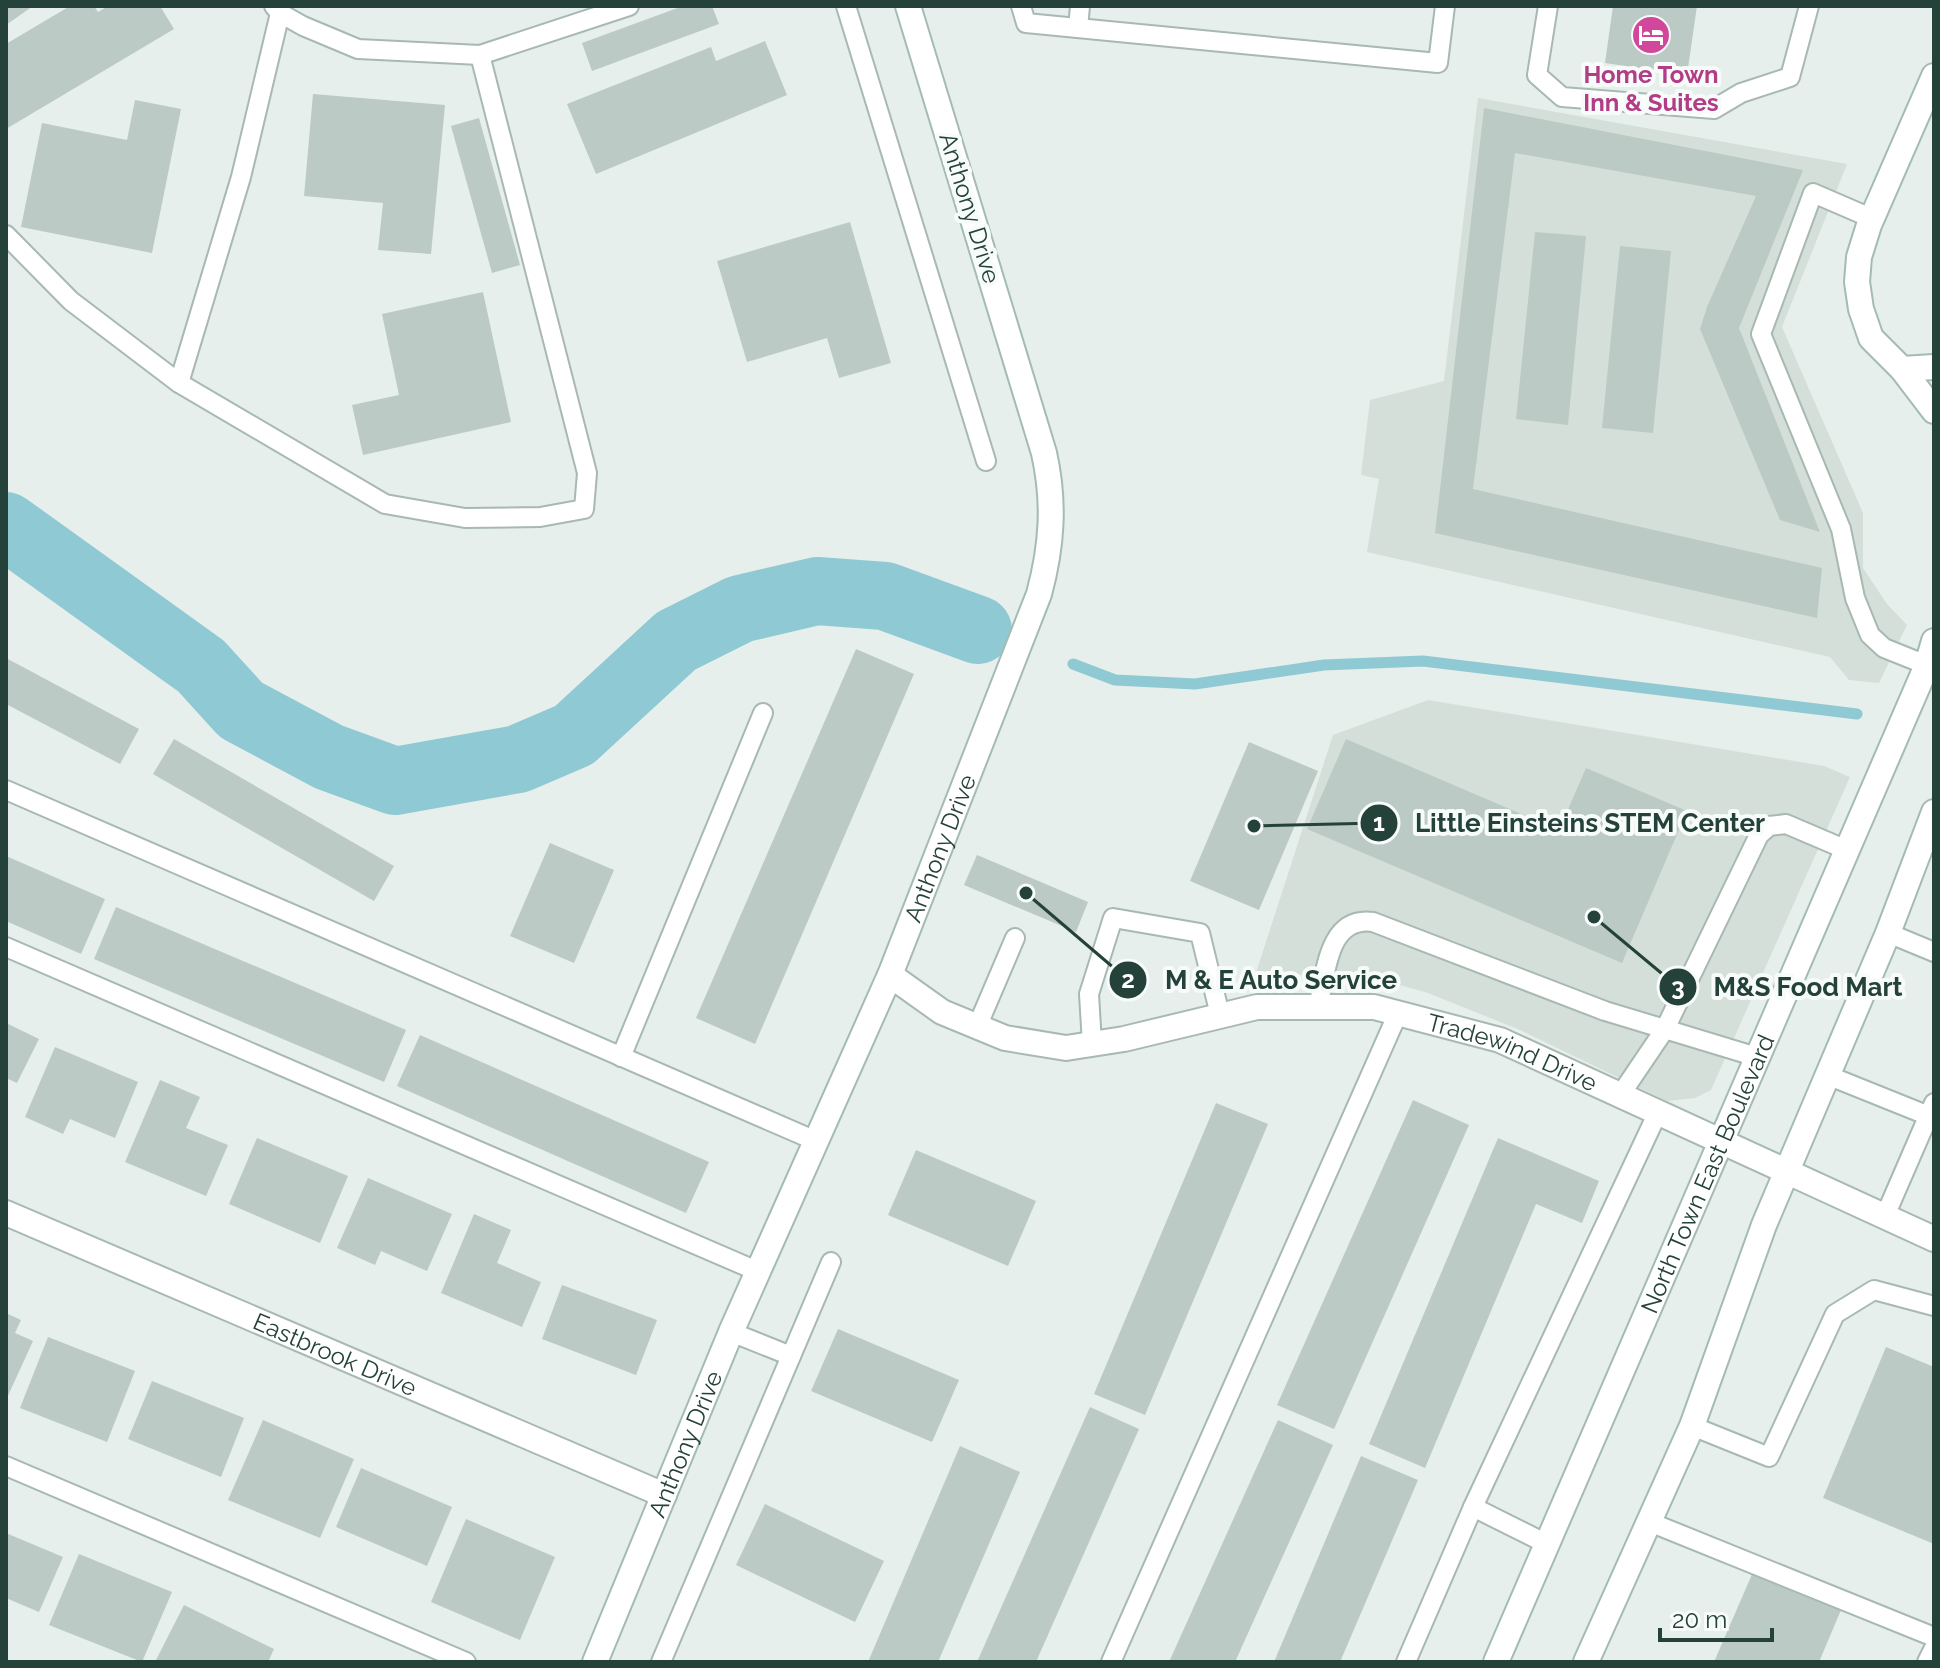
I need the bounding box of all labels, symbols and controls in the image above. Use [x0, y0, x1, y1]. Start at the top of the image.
hotel icon: Home Town Inn & Suites [1630, 14, 1672, 56]
place label: Home Town Inn & Suites [1583, 60, 1719, 117]
street label: Anthony Drive [933, 129, 1007, 287]
street label: Anthony Drive [898, 770, 982, 926]
callout: Little Einsteins STEM Center [1359, 798, 1781, 848]
text: 1 [1373, 808, 1385, 837]
text: Little Einsteins STEM Center [1415, 808, 1765, 838]
callout: M & E Auto Service [1108, 955, 1413, 1005]
callout: M&S Food Mart [1658, 962, 1919, 1012]
text: 2 [1121, 965, 1135, 994]
text: M & E Auto Service [1165, 965, 1398, 995]
text: 3 [1671, 972, 1685, 1001]
text: M&S Food Mart [1713, 972, 1903, 1002]
street label: Tradewind Drive [1424, 1007, 1602, 1097]
street label: North Town East Boulevard [1634, 1030, 1780, 1317]
street label: Eastbrook Drive [249, 1306, 421, 1402]
street label: Anthony Drive [642, 1366, 728, 1521]
scale bar [1660, 1592, 1772, 1642]
text: 20 m [1672, 1605, 1727, 1634]

